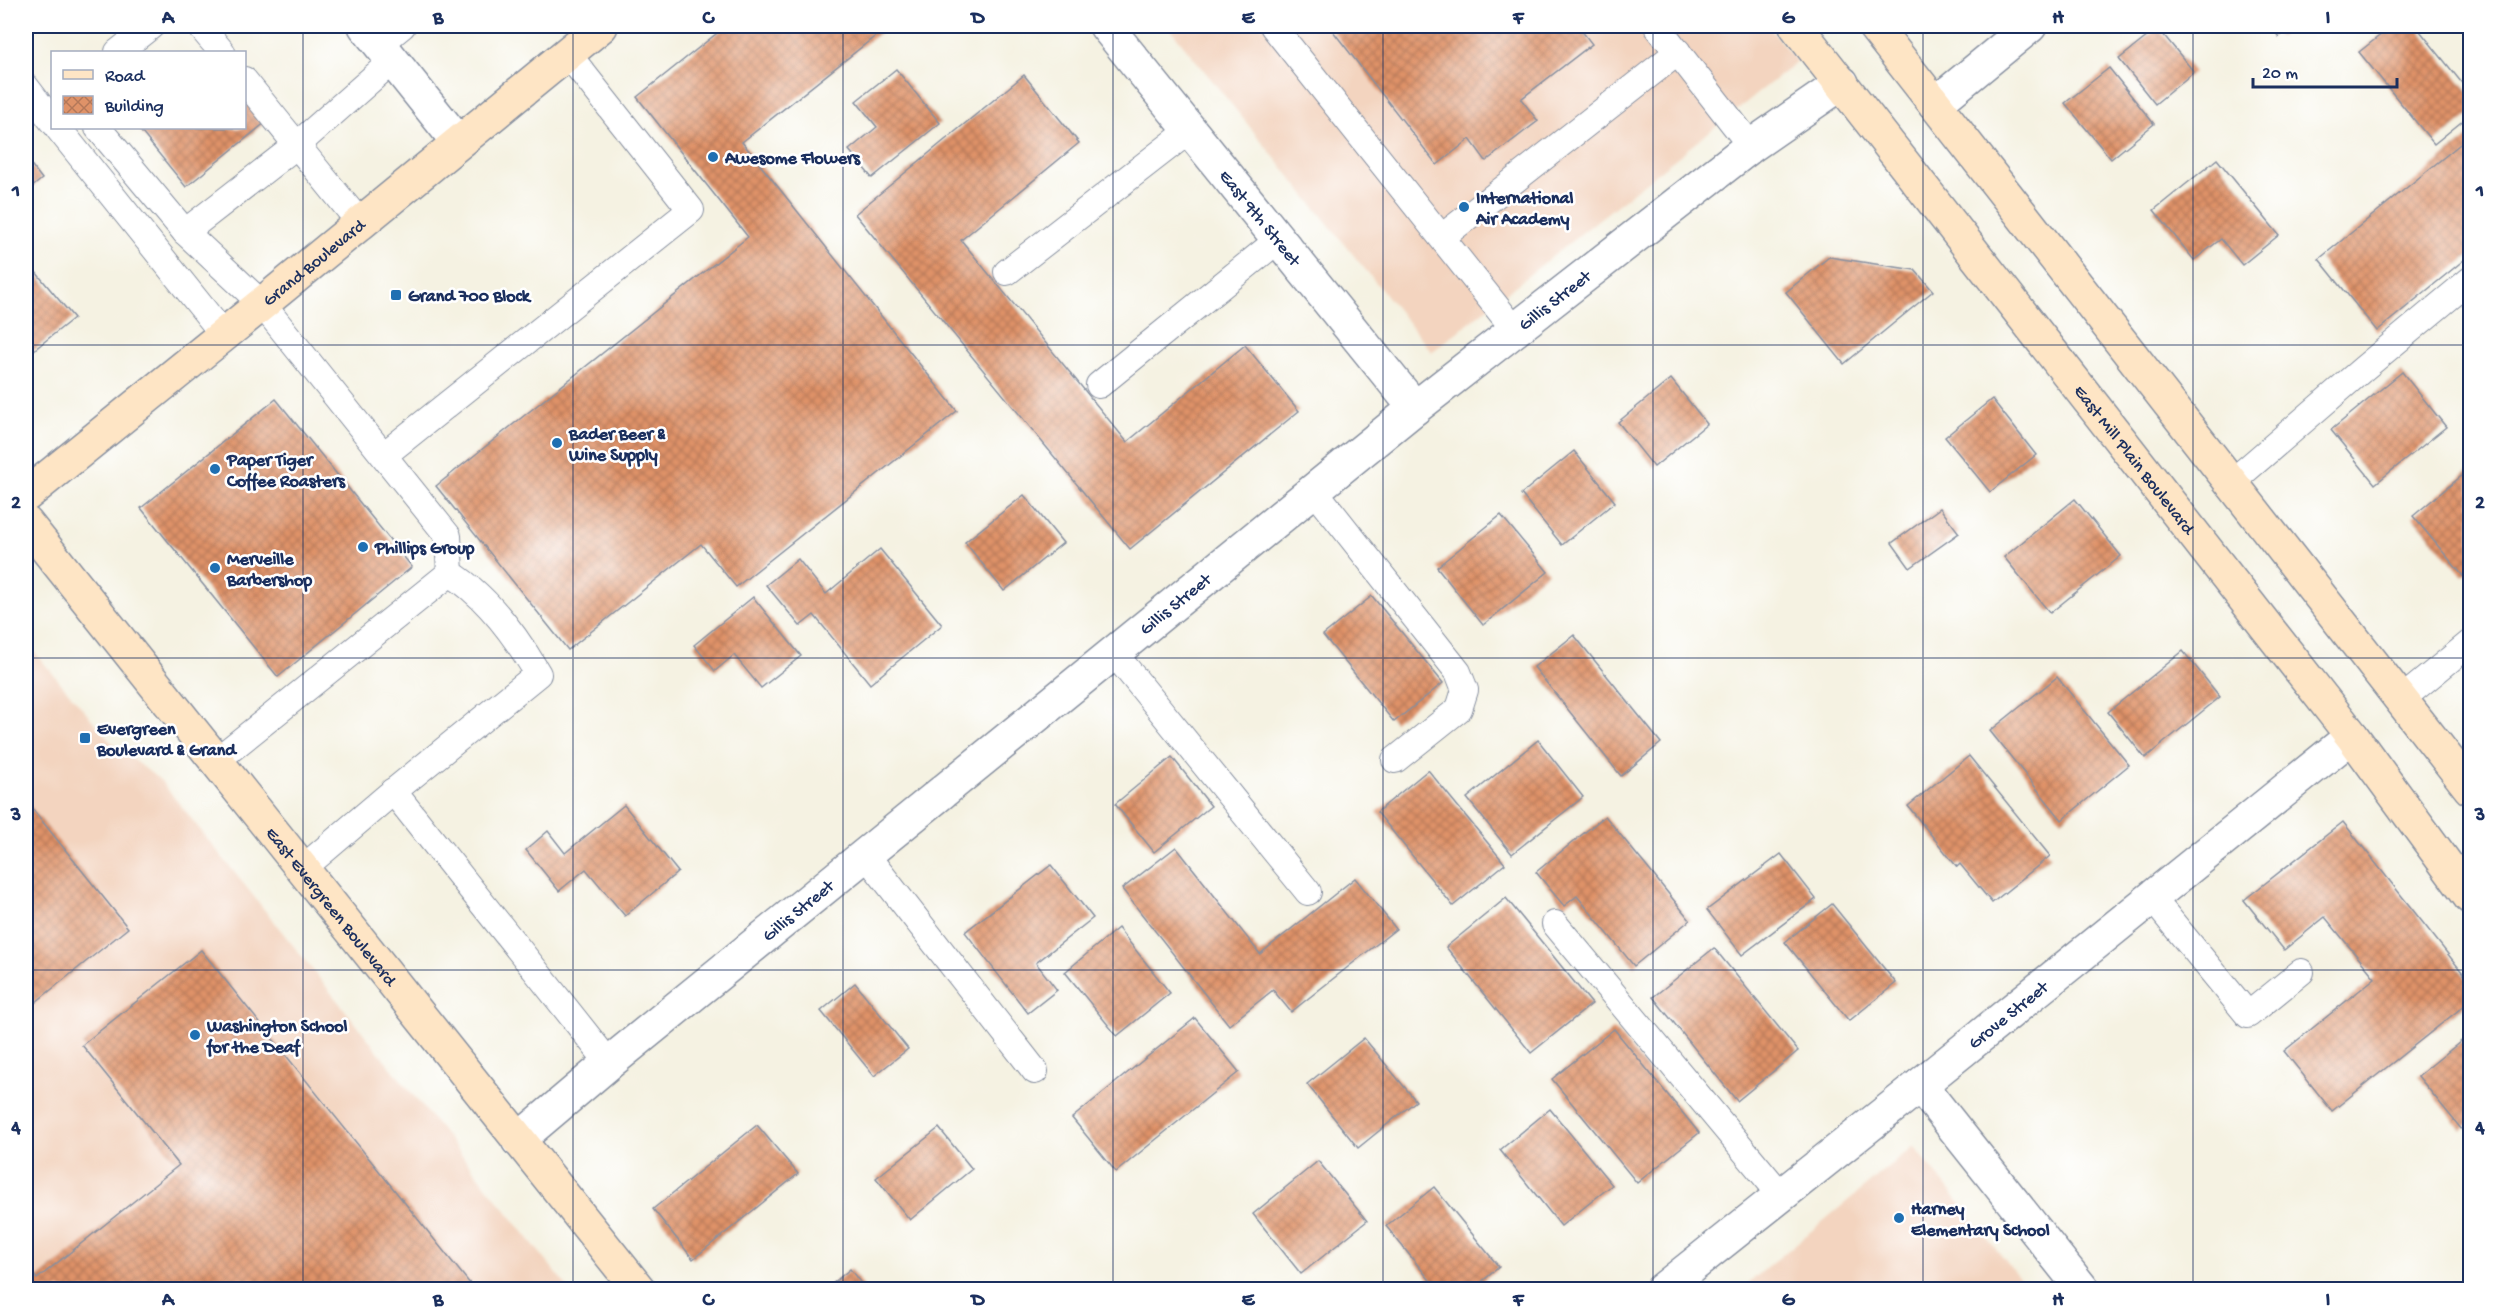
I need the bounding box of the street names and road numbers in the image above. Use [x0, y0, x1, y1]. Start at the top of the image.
street label: East 9th Street [1214, 166, 1305, 273]
street label: Grand Boulevard [259, 215, 372, 312]
street label: Gillis Street [1515, 266, 1597, 336]
street label: East Mill Plain Boulevard [2068, 382, 2199, 541]
street label: Gillis Street [1136, 569, 1217, 641]
street label: East Evergreen Boulevard [260, 824, 401, 992]
street label: Gillis Street [759, 875, 840, 947]
street label: Grove Street [1965, 977, 2055, 1055]

